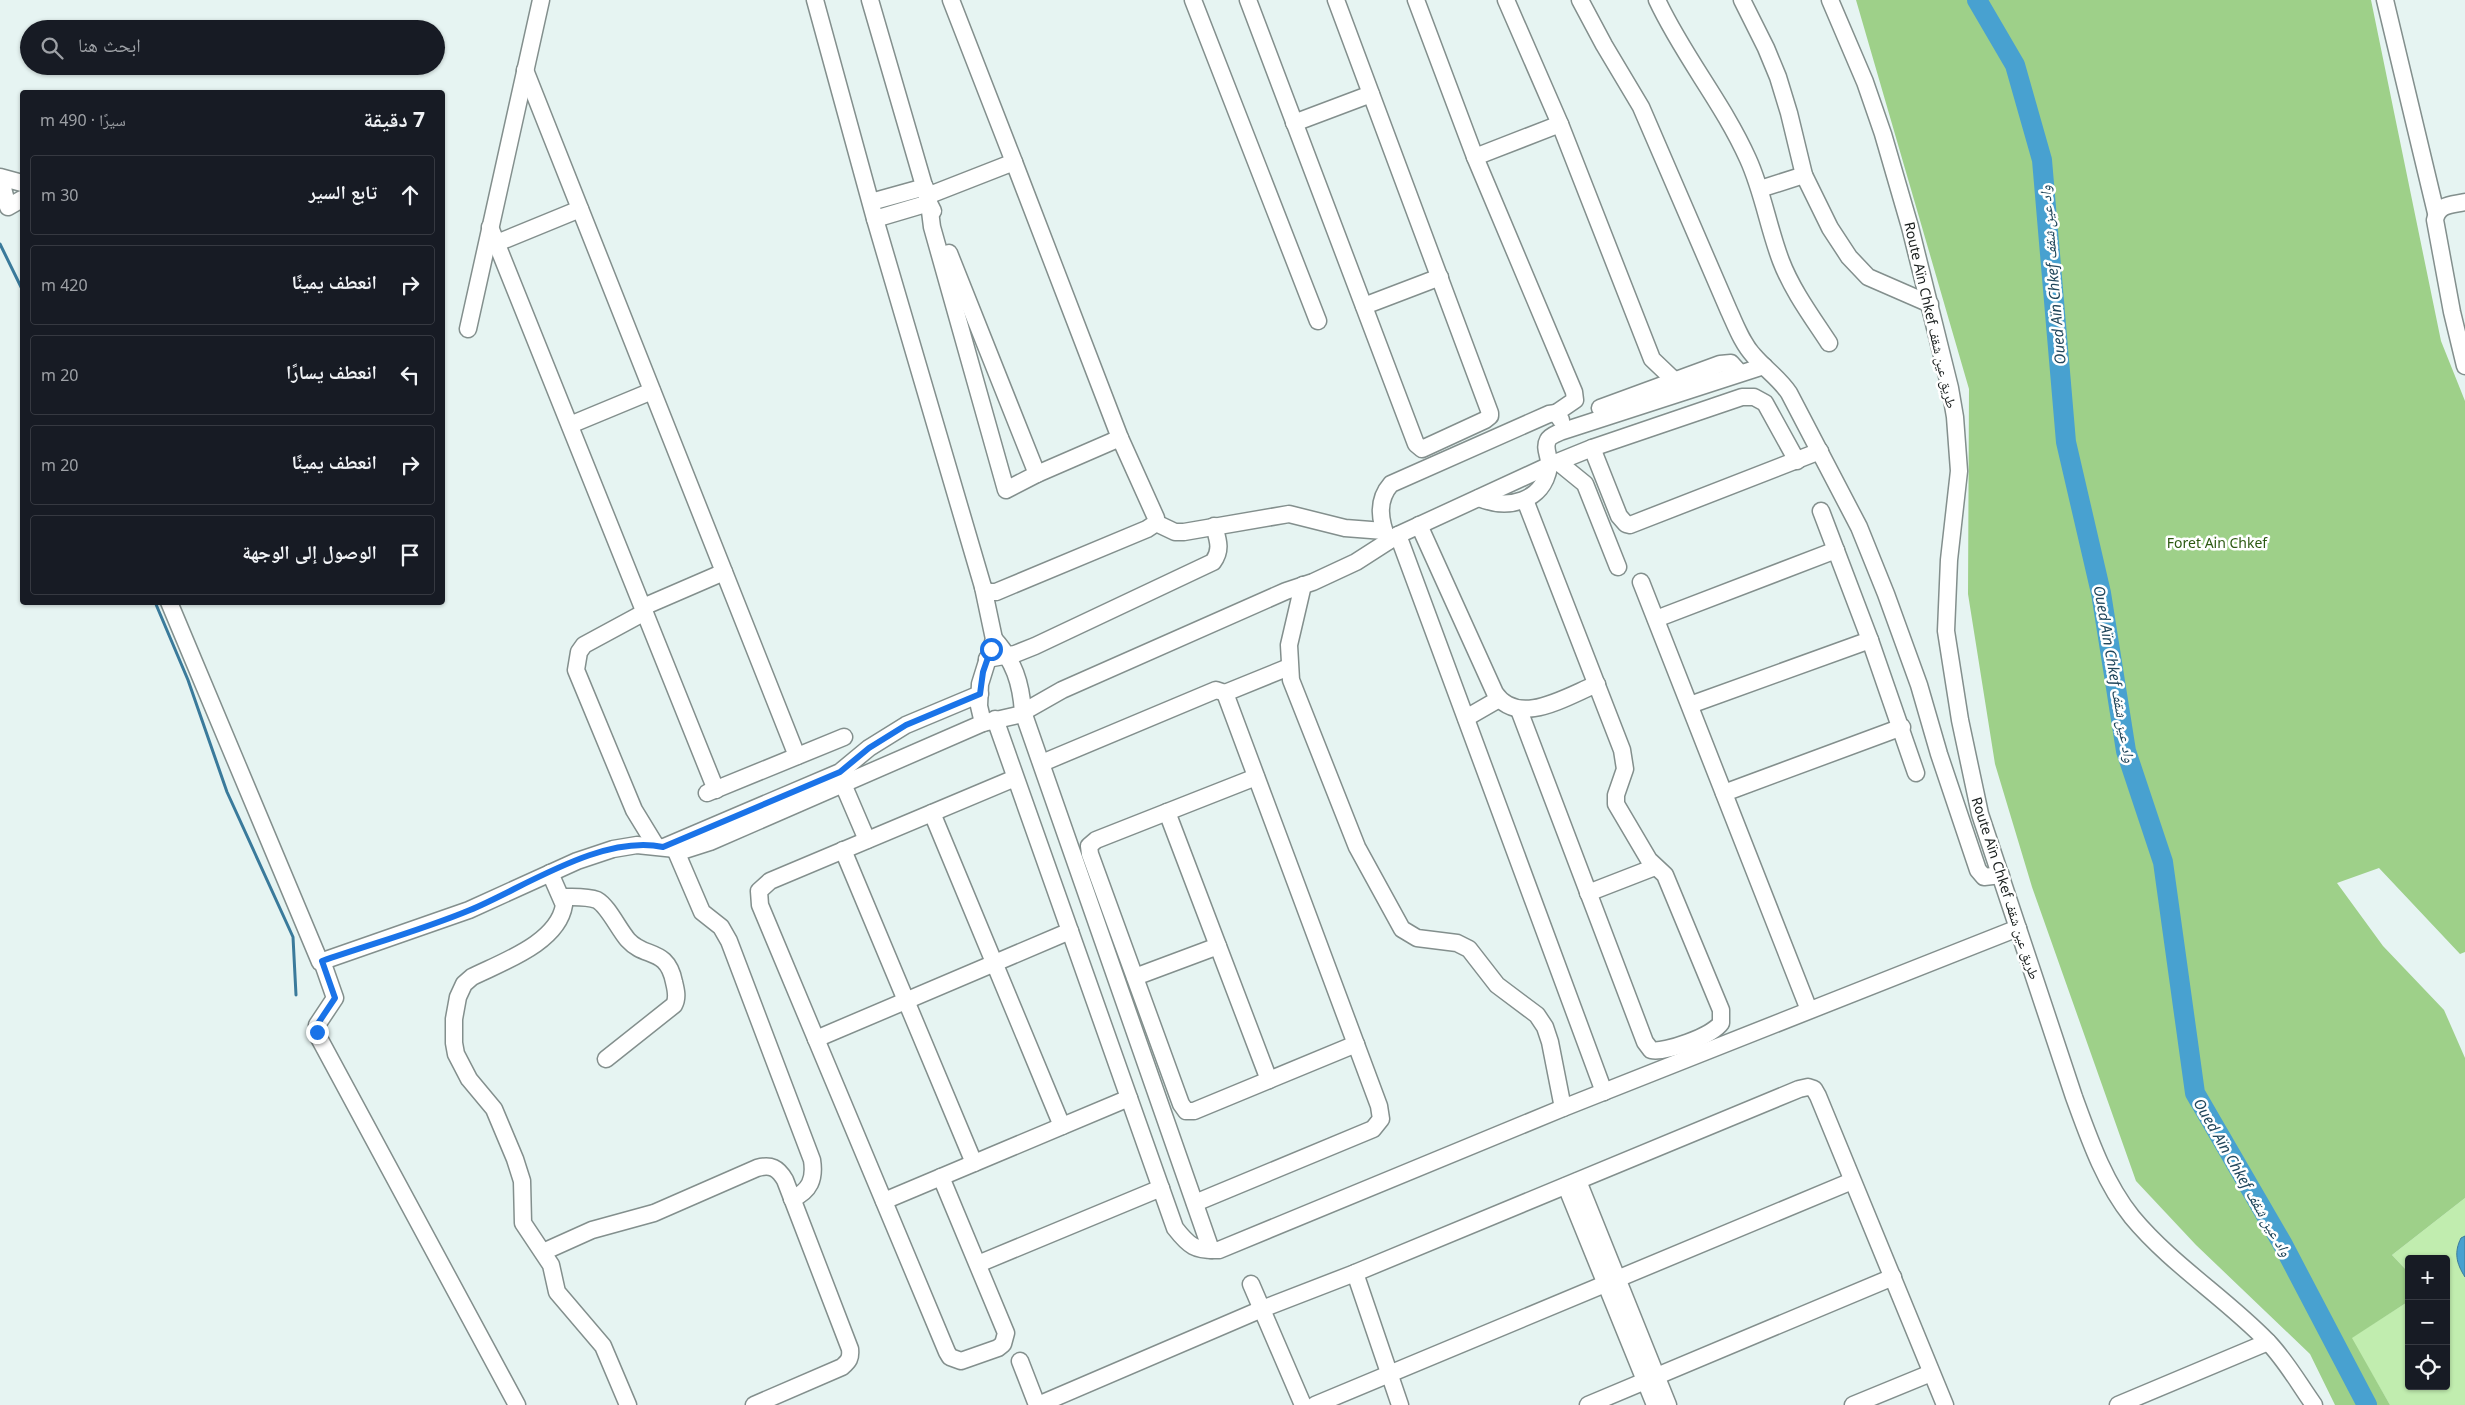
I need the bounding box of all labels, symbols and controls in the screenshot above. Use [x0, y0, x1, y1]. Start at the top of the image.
search box [20, 20, 445, 75]
text: ابحث هنا [78, 32, 141, 58]
icon: search [38, 34, 66, 62]
text: 7 دقيقة [363, 105, 425, 133]
text: سيرًا · 490 m [40, 109, 126, 131]
text: تابع السير [309, 179, 377, 205]
icon: ahead [396, 181, 424, 209]
text: 30 m [41, 184, 78, 206]
water label: Oued Aïn Chkef واد عين شقف [2034, 185, 2070, 365]
street label: Route Aïn Chkef طريق عين شقف [1899, 220, 1962, 410]
text: انعطف يمينًا [291, 269, 377, 295]
icon: right [396, 271, 424, 299]
text: 420 m [41, 274, 88, 296]
text: انعطف يسارًا [286, 359, 377, 385]
icon: left [396, 361, 424, 389]
text: 20 m [41, 364, 78, 386]
text: انعطف يمينًا [291, 449, 377, 475]
icon: right [396, 451, 424, 479]
text: 20 m [41, 454, 78, 476]
park label: Foret Ain Chkef [2167, 533, 2268, 552]
text: الوصول إلى الوجهة [242, 539, 377, 565]
icon: arrive [396, 541, 424, 569]
water label: Oued Aïn Chkef واد عين شقف [2090, 584, 2140, 764]
route start [980, 638, 1003, 661]
street label: Route Aïn Chkef طريق عين شقف [1967, 794, 2045, 982]
route end [306, 1021, 329, 1044]
water label: Oued Aïn Chkef واد عين شقف [2189, 1094, 2297, 1260]
map controls [2405, 1255, 2450, 1390]
button: + [2405, 1255, 2450, 1300]
button: − [2405, 1300, 2450, 1345]
button: locate [2405, 1345, 2450, 1390]

